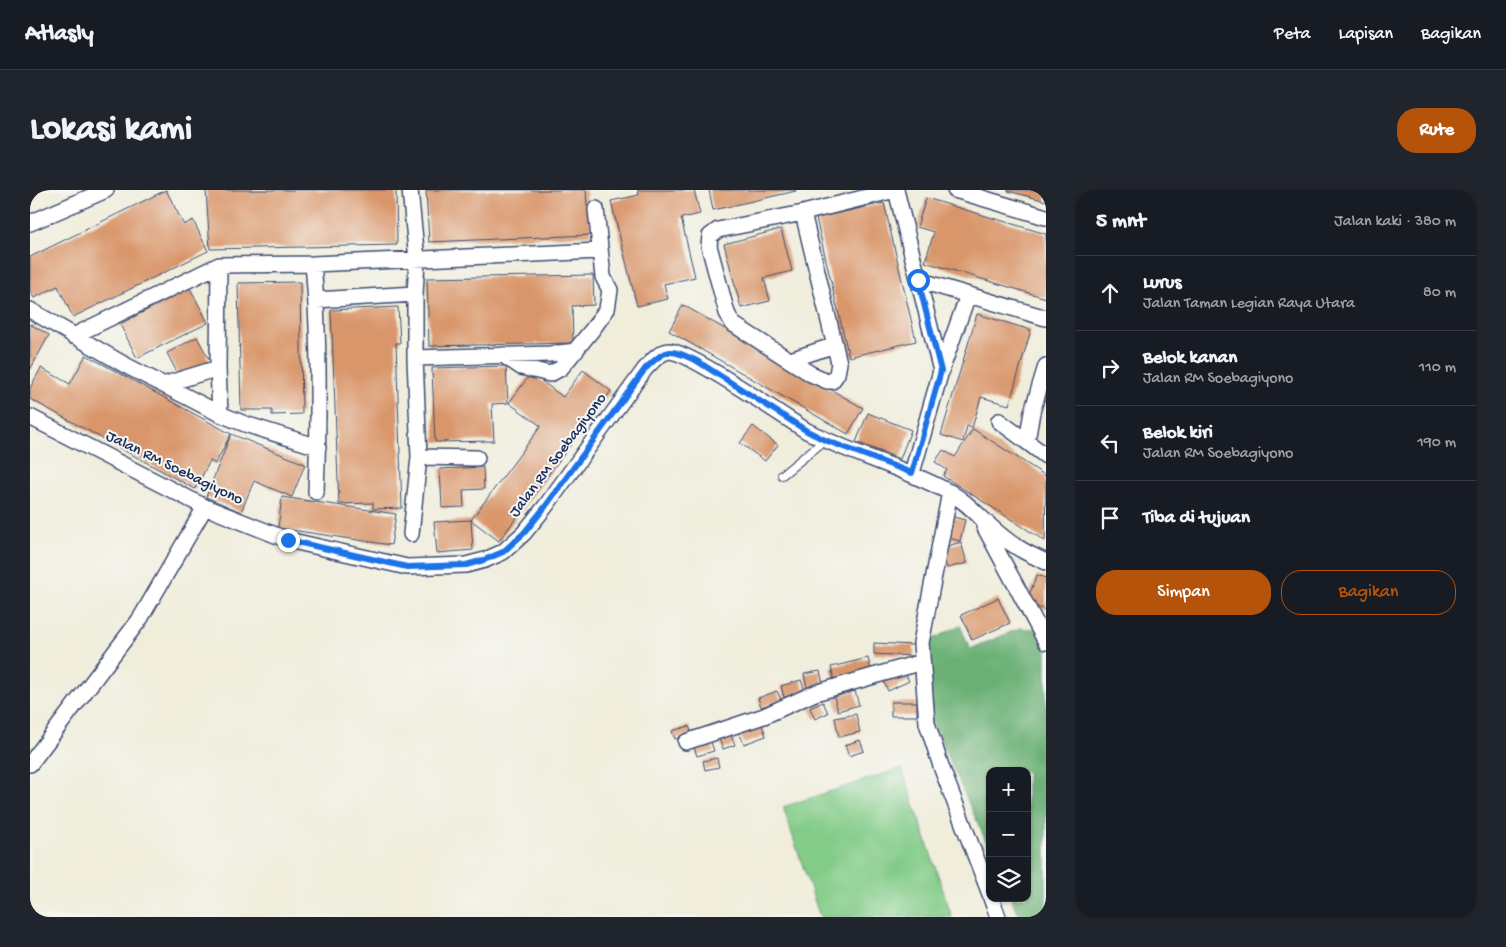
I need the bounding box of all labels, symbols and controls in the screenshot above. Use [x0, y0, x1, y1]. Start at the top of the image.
text: Atlasly [25, 20, 94, 49]
text: Peta [1274, 24, 1311, 45]
text: Lapisan [1339, 24, 1393, 45]
text: Bagikan [1421, 24, 1481, 45]
button: Rute [1397, 108, 1476, 153]
text: Lokasi kami [30, 110, 192, 151]
text: 5 mnt [1096, 210, 1145, 235]
text: Jalan kaki · 380 m [1334, 213, 1456, 232]
route start [907, 269, 930, 292]
text: Lurus [1143, 272, 1182, 295]
icon: ahead [1096, 279, 1124, 307]
text: 80 m [1423, 284, 1456, 303]
text: Jalan Taman Legian Raya Utara [1143, 295, 1355, 314]
text: Belok kanan [1143, 347, 1237, 370]
icon: right [1096, 354, 1124, 382]
text: 110 m [1419, 359, 1456, 378]
text: Jalan RM Soebagiyono [1143, 370, 1293, 389]
street label: Jalan RM Soebagiyono [506, 390, 612, 522]
text: Belok kiri [1143, 422, 1213, 445]
street label: Jalan RM Soebagiyono [102, 427, 246, 511]
icon: left [1096, 429, 1124, 457]
text: 190 m [1417, 434, 1456, 453]
text: Jalan RM Soebagiyono [1143, 445, 1293, 464]
icon: arrive [1096, 504, 1124, 532]
text: Tiba di tujuan [1143, 507, 1250, 530]
route end [277, 529, 300, 552]
button: Simpan [1096, 570, 1271, 615]
button: Bagikan [1281, 570, 1456, 615]
map controls [986, 767, 1031, 902]
button: + [986, 767, 1031, 812]
button: − [986, 812, 1031, 857]
button: layers [986, 857, 1031, 902]

